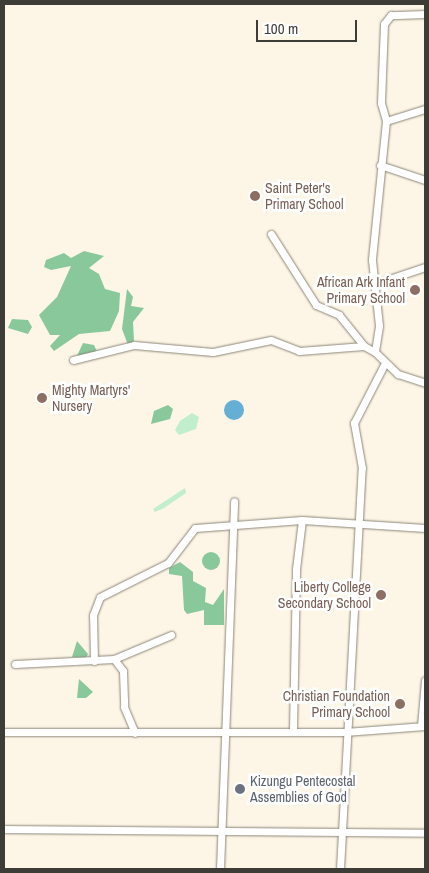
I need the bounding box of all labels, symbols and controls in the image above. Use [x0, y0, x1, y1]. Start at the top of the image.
scale bar [259, 10, 360, 42]
text: 100 m [264, 18, 298, 39]
place label: Saint Peter's Primary School [265, 180, 343, 212]
marker: Saint Peter's Primary School [249, 190, 261, 202]
place label: African Ark Infant Primary School [316, 274, 405, 306]
marker: African Ark Infant Primary School [409, 284, 421, 296]
place label: Mighty Martyrs' Nursery [52, 382, 130, 414]
marker: Mighty Martyrs' Nursery [36, 392, 48, 404]
place label: Liberty College Secondary School [278, 579, 371, 612]
marker: Liberty College Secondary School [375, 589, 387, 601]
place label: Christian Foundation Primary School [283, 688, 390, 720]
marker: Christian Foundation Primary School [394, 698, 406, 710]
place label: Kizungu Pentecostal Assemblies of God [250, 773, 355, 806]
marker: Kizungu Pentecostal Assemblies of God [234, 783, 246, 795]

